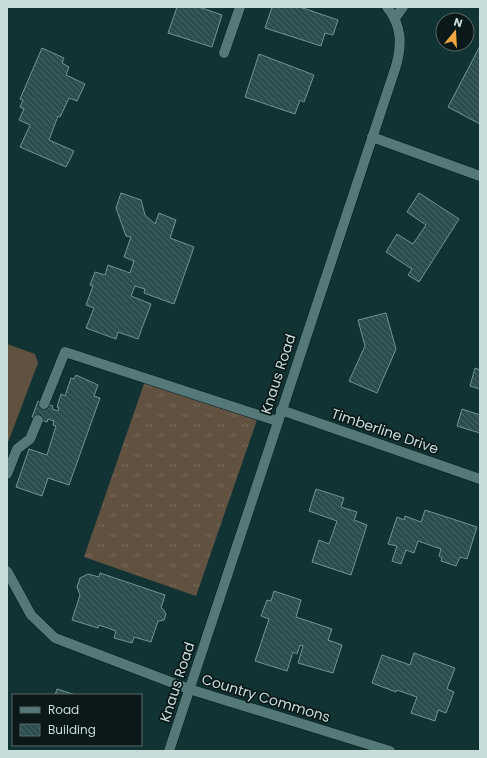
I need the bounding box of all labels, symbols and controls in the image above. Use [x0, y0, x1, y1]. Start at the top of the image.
north arrow [435, 12, 475, 52]
text: N [452, 14, 465, 31]
street label: Knaus Road [256, 331, 300, 417]
street label: Timberline Drive [329, 403, 442, 459]
street label: Knaus Road [155, 639, 199, 725]
street label: Country Commons [199, 669, 333, 727]
legend [12, 694, 142, 746]
text: Road [48, 701, 79, 718]
text: Building [48, 721, 96, 738]

